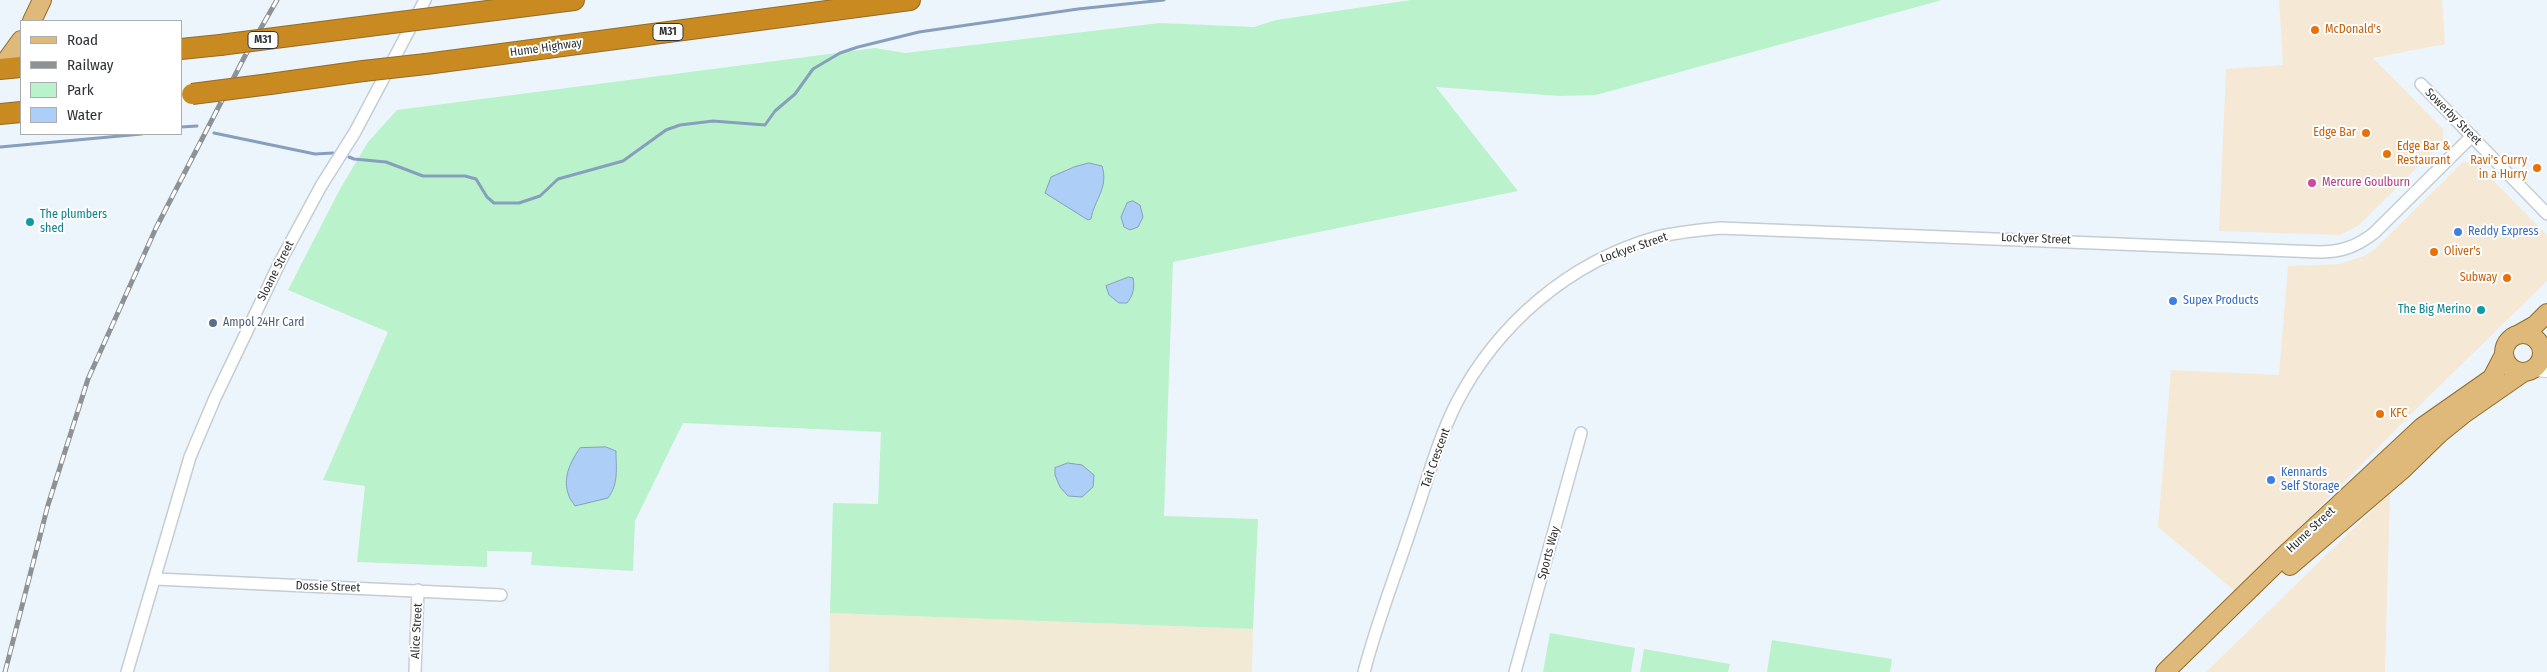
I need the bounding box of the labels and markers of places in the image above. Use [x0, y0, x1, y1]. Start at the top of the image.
place label: McDonald's [2325, 23, 2381, 37]
marker: McDonald's [2309, 24, 2321, 36]
place label: Edge Bar [2313, 126, 2356, 140]
marker: Edge Bar [2360, 127, 2372, 139]
place label: Edge Bar & Restaurant [2397, 140, 2450, 168]
marker: Edge Bar & Restaurant [2381, 148, 2393, 160]
place label: Ravi's Curry in a Hurry [2470, 154, 2527, 182]
marker: Ravi's Curry in a Hurry [2531, 162, 2543, 174]
place label: Mercure Goulburn [2322, 176, 2410, 190]
marker: Mercure Goulburn [2306, 177, 2318, 189]
place label: The plumbers shed [40, 208, 107, 236]
marker: The plumbers shed [24, 216, 36, 228]
place label: Reddy Express [2468, 225, 2538, 239]
marker: Reddy Express [2452, 226, 2464, 238]
place label: Oliver's [2444, 245, 2481, 259]
marker: Oliver's [2428, 246, 2440, 258]
place label: Subway [2460, 271, 2497, 285]
marker: Subway [2501, 272, 2513, 284]
place label: Supex Products [2183, 294, 2259, 308]
marker: Supex Products [2167, 295, 2179, 307]
place label: The Big Merino [2398, 303, 2471, 317]
marker: The Big Merino [2475, 304, 2487, 316]
place label: Ampol 24Hr Card [223, 316, 305, 330]
marker: Ampol 24Hr Card [207, 317, 219, 329]
place label: KFC [2390, 407, 2407, 421]
marker: KFC [2374, 408, 2386, 420]
place label: Kennards Self Storage [2281, 466, 2339, 494]
marker: Kennards Self Storage [2265, 474, 2277, 486]

